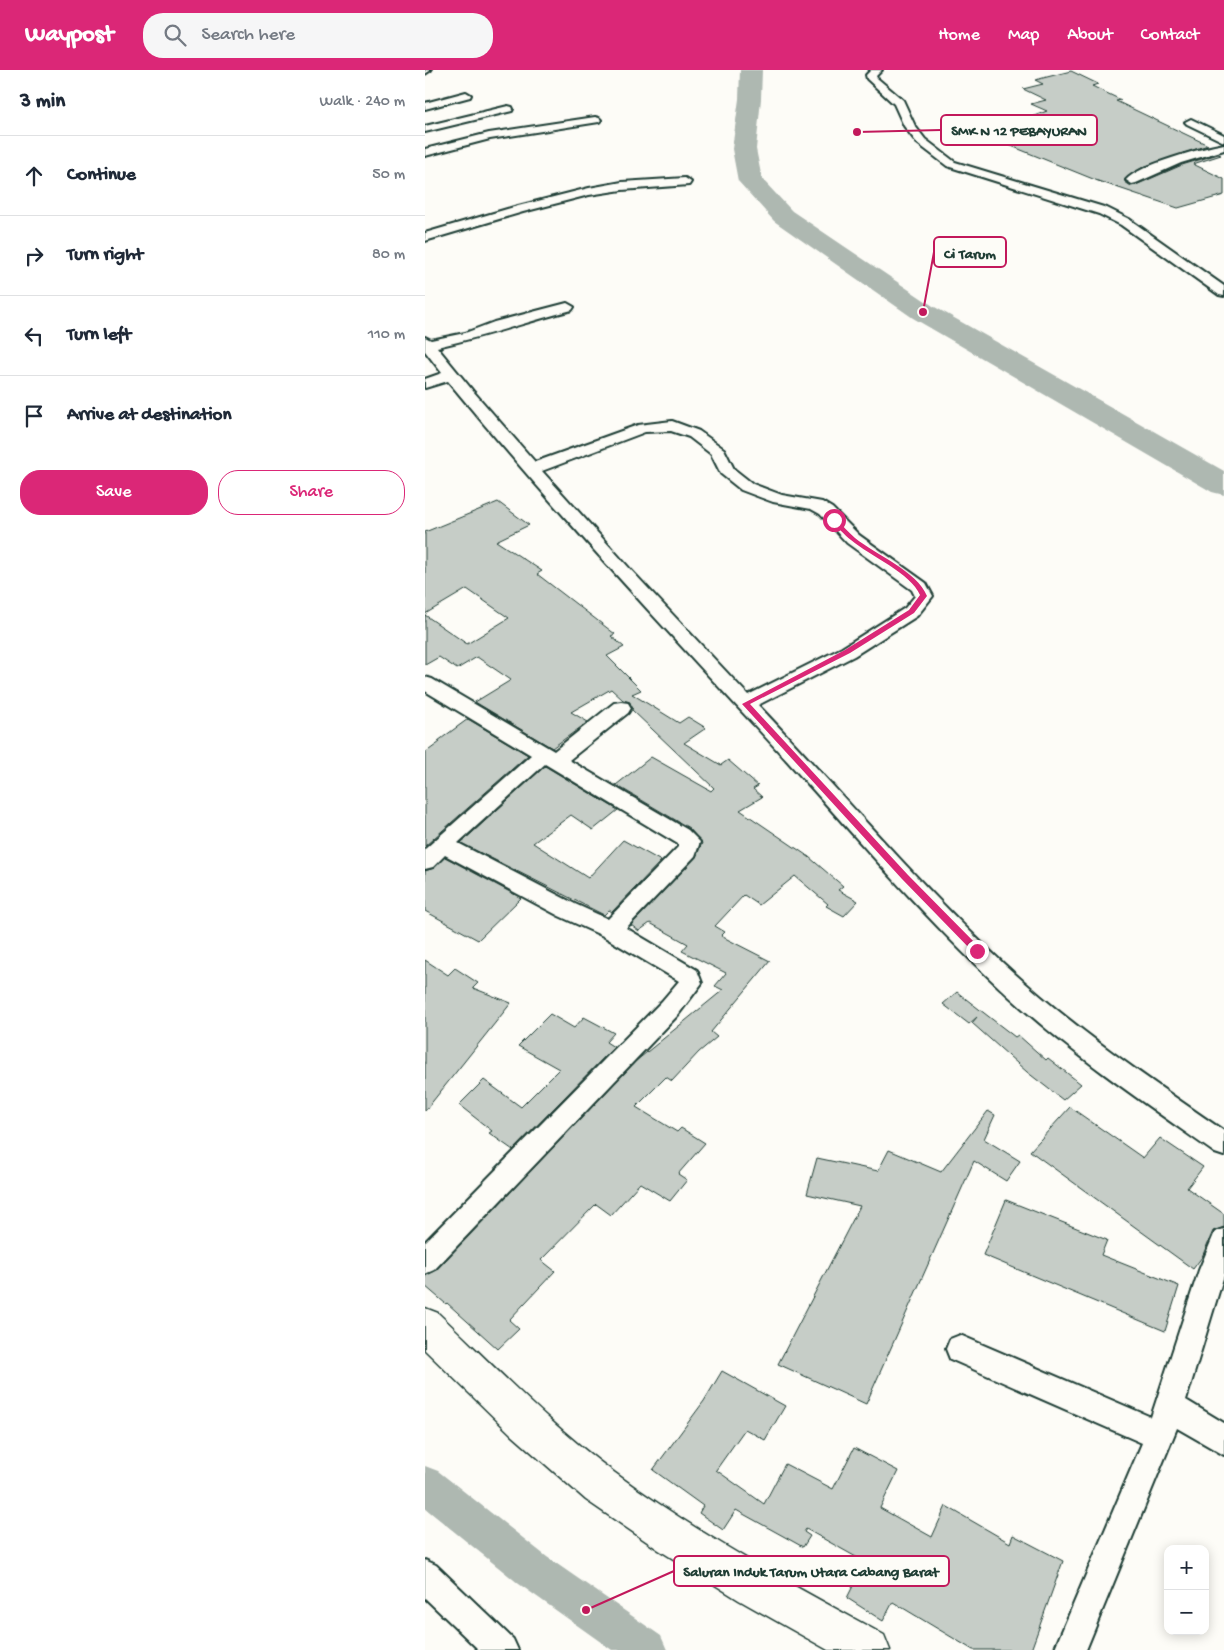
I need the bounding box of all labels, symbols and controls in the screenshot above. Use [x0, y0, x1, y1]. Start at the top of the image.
search box [143, 13, 493, 58]
text: Waypost [25, 21, 113, 50]
icon: search [161, 21, 189, 49]
text: Search here [201, 24, 295, 47]
text: Home [938, 25, 980, 46]
text: Map [1008, 25, 1039, 46]
text: About [1067, 25, 1113, 46]
text: Contact [1141, 25, 1199, 46]
text: 3 min [20, 90, 65, 115]
text: Walk · 240 m [320, 93, 405, 112]
callout: SMK N 12 PEBAYURAN [941, 115, 1097, 145]
text: SMK N 12 PEBAYURAN [951, 123, 1087, 141]
icon: ahead [20, 162, 48, 190]
text: Continue [67, 164, 136, 187]
text: 50 m [372, 166, 405, 185]
callout: Ci Tarum [934, 237, 1006, 267]
icon: right [20, 242, 48, 270]
text: Turn right [67, 244, 143, 267]
text: 80 m [372, 246, 405, 265]
text: Ci Tarum [943, 246, 996, 264]
icon: left [20, 322, 48, 350]
text: Turn left [67, 324, 131, 347]
text: 110 m [368, 326, 405, 345]
icon: arrive [20, 402, 48, 430]
text: Arrive at destination [67, 404, 231, 427]
button: Save [20, 470, 208, 515]
button: Share [218, 470, 405, 515]
route start [823, 509, 846, 532]
route end [966, 940, 989, 963]
map controls [1164, 1545, 1209, 1635]
button: + [1164, 1545, 1209, 1590]
callout: Saluran Induk Tarum Utara Cabang Barat [674, 1556, 949, 1586]
text: Saluran Induk Tarum Utara Cabang Barat [683, 1564, 941, 1582]
button: − [1164, 1590, 1209, 1635]

